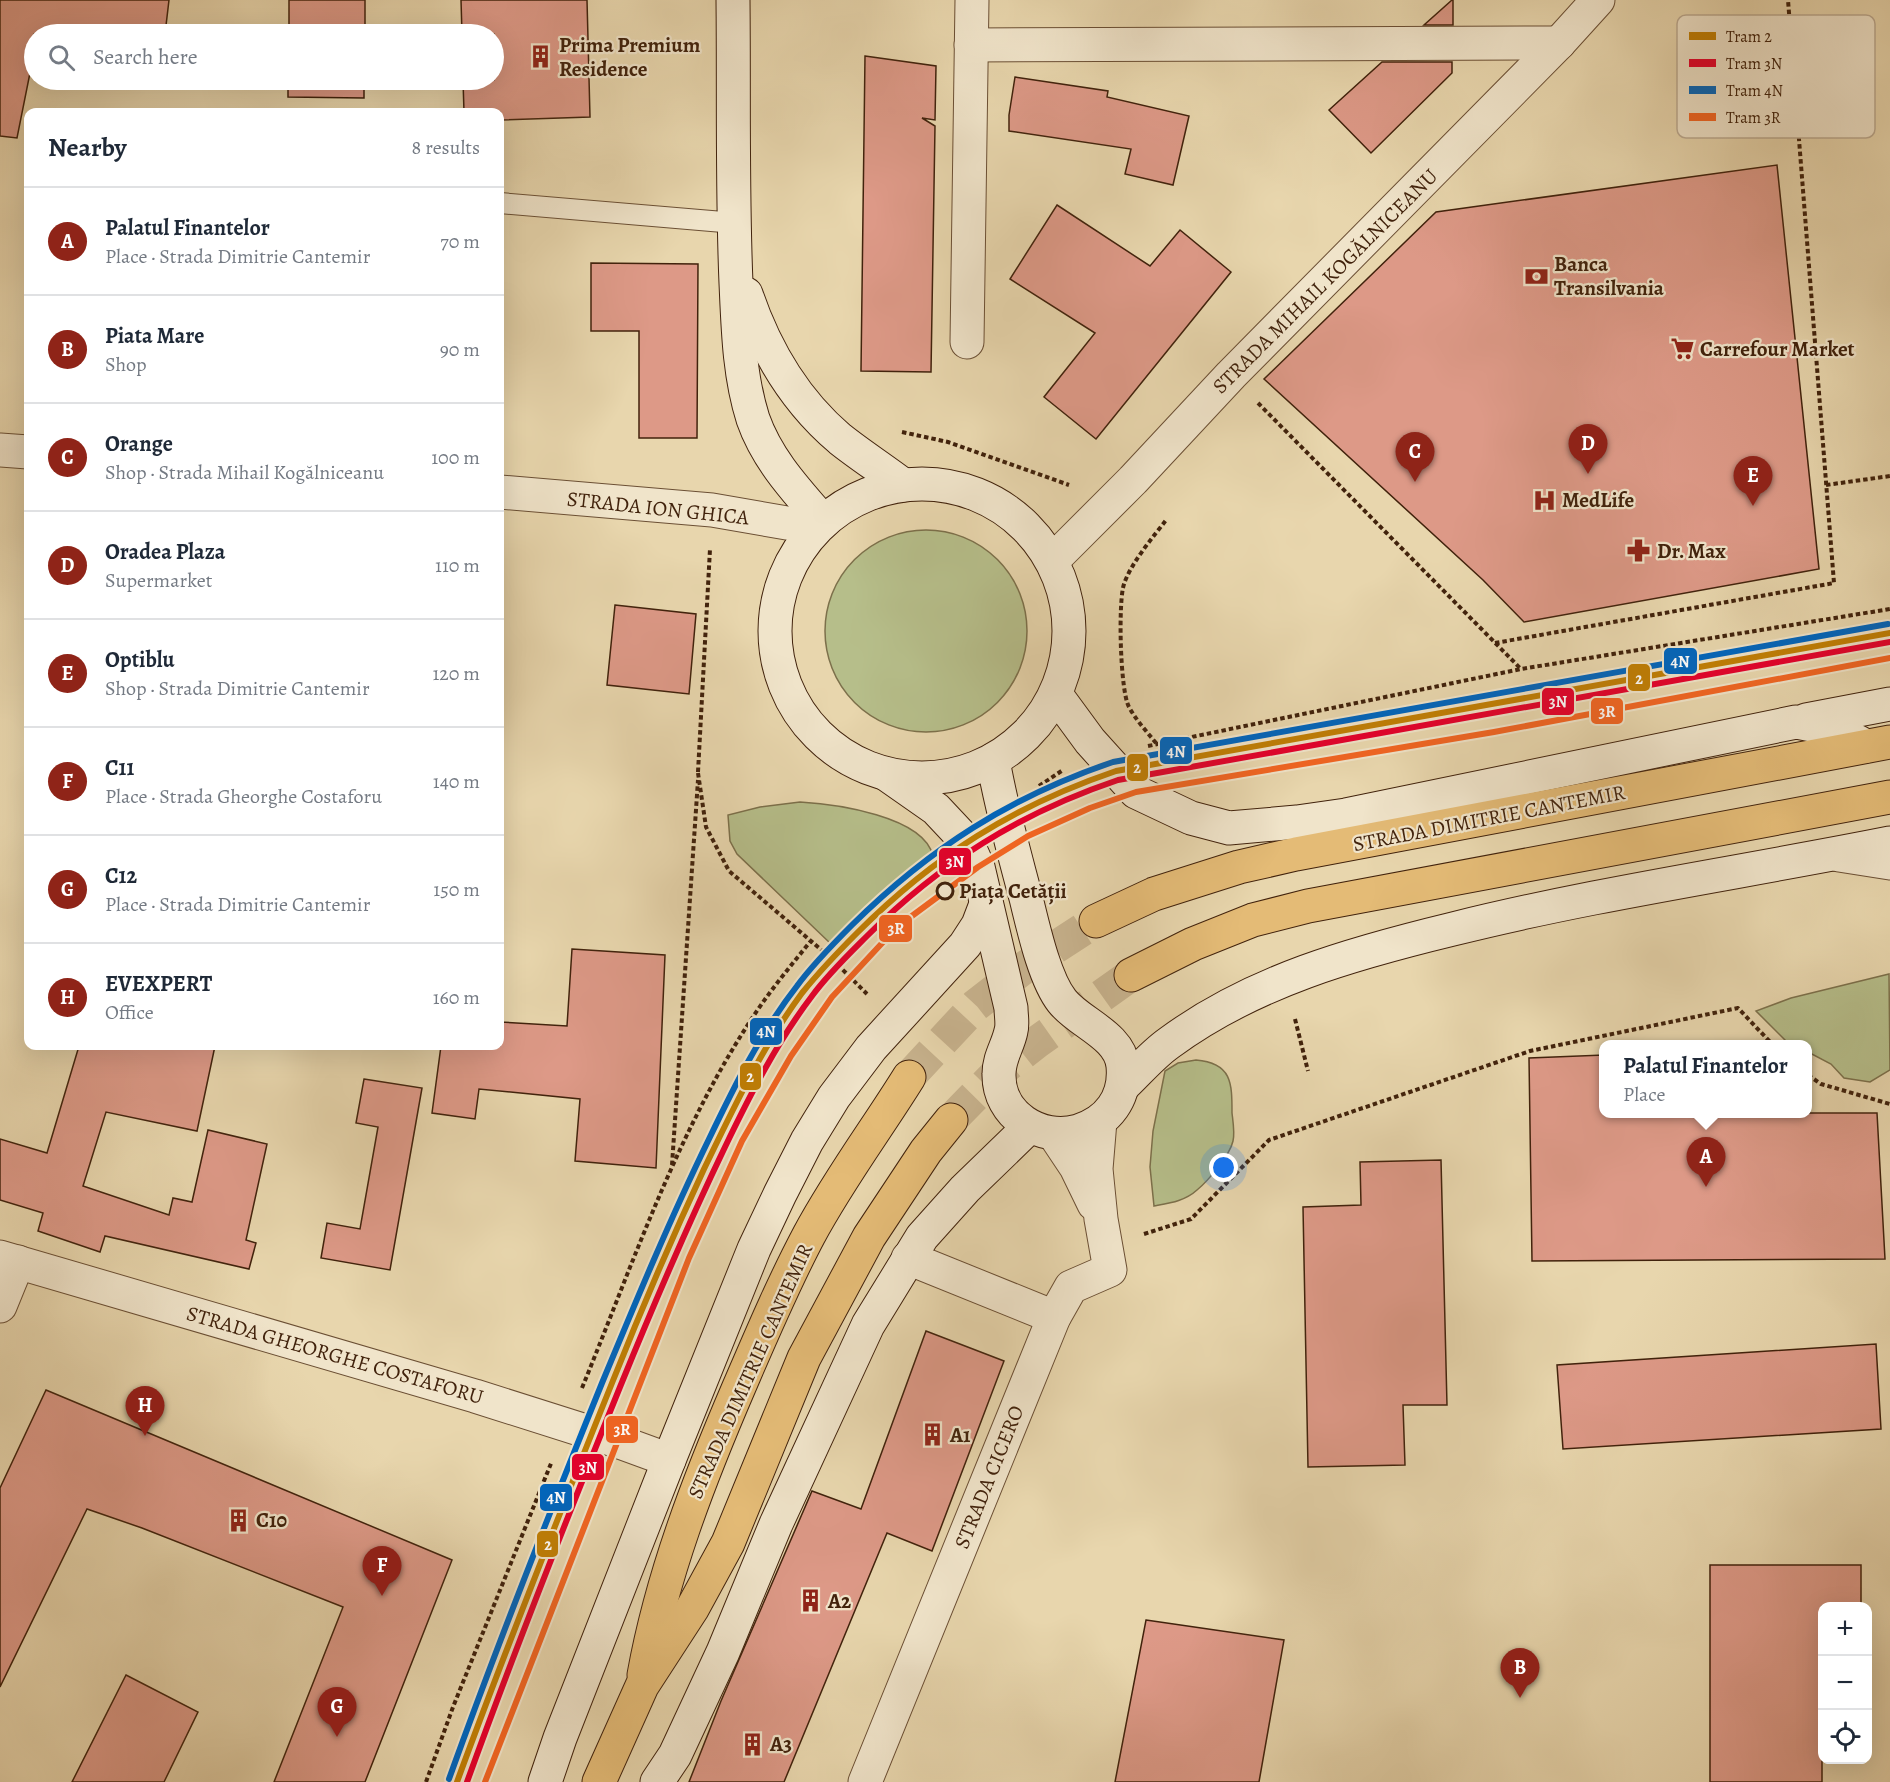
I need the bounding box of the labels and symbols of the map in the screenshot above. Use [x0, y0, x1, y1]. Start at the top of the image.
legend [1677, 15, 1875, 138]
text: Tram 2 [1726, 26, 1772, 48]
place label: Prima Premium Residence [559, 31, 701, 83]
building icon: Prima Premium Residence [528, 44, 554, 70]
text: Tram 3N [1726, 53, 1782, 75]
text: Tram 4N [1726, 80, 1783, 102]
text: Tram 3R [1726, 107, 1781, 129]
street label: STRADA MIHAIL KOGĂLNICEANU [1206, 162, 1444, 400]
place label: Banca Transilvania [1554, 250, 1665, 302]
bank icon: Banca Transilvania [1523, 263, 1549, 289]
place label: Carrefour Market [1700, 335, 1855, 363]
supermarket icon: Carrefour Market [1669, 336, 1695, 362]
pin: D [1568, 424, 1608, 474]
pin: C [1396, 432, 1434, 482]
pin: E [1734, 456, 1772, 506]
street label: STRADA ION GHICA [566, 485, 751, 532]
place label: MedLife [1562, 486, 1635, 514]
hospital icon: MedLife [1531, 487, 1557, 513]
place label: Dr. Max [1657, 537, 1726, 565]
pharmacy icon: Dr. Max [1626, 538, 1652, 564]
line badge: 4N [1663, 647, 1698, 675]
text: 4N [1670, 651, 1690, 673]
line badge: 2 [1627, 663, 1651, 692]
text: 2 [1635, 668, 1643, 690]
line badge: 3N [1541, 687, 1575, 716]
text: 3N [1549, 691, 1568, 713]
line badge: 3R [1590, 697, 1624, 725]
text: 3R [1598, 701, 1616, 723]
line badge: 4N [1159, 736, 1193, 765]
text: 4N [1166, 741, 1186, 763]
line badge: 2 [1126, 753, 1149, 782]
text: 2 [1133, 757, 1141, 779]
street label: STRADA DIMITRIE CANTEMIR [1351, 778, 1628, 858]
line badge: 3N [938, 847, 972, 876]
text: 3N [946, 851, 965, 873]
place label: Piața Cetății [959, 877, 1067, 905]
marker: Piața Cetății [936, 882, 954, 900]
line badge: 3R [878, 914, 913, 943]
text: 3R [887, 918, 905, 940]
line badge: 4N [749, 1017, 783, 1046]
text: 4N [756, 1021, 776, 1043]
line badge: 2 [739, 1062, 762, 1091]
text: 2 [746, 1066, 754, 1088]
pin: A [1686, 1138, 1726, 1187]
your location [1209, 1153, 1238, 1182]
street label: STRADA DIMITRIE CANTEMIR [681, 1239, 819, 1503]
street label: STRADA GHEORGHE COSTAFORU [183, 1299, 487, 1411]
pin: H [126, 1386, 164, 1436]
street label: STRADA CICERO [948, 1401, 1030, 1553]
line badge: 3R [605, 1415, 639, 1444]
text: 3R [613, 1419, 631, 1441]
place label: A1 [949, 1421, 971, 1449]
building icon: A1 [919, 1422, 945, 1448]
line badge: 3N [571, 1453, 605, 1481]
text: 3N [579, 1457, 598, 1479]
line badge: 4N [539, 1483, 573, 1512]
text: 4N [546, 1487, 566, 1509]
place label: C10 [256, 1506, 287, 1534]
building icon: C10 [225, 1507, 251, 1533]
line badge: 2 [536, 1530, 559, 1558]
text: 2 [544, 1534, 552, 1556]
pin: F [362, 1546, 401, 1596]
place label: A2 [827, 1587, 851, 1615]
building icon: A2 [797, 1588, 823, 1614]
pin: B [1500, 1648, 1540, 1698]
pin: G [318, 1688, 356, 1737]
place label: A3 [769, 1730, 792, 1758]
building icon: A3 [739, 1731, 765, 1757]

